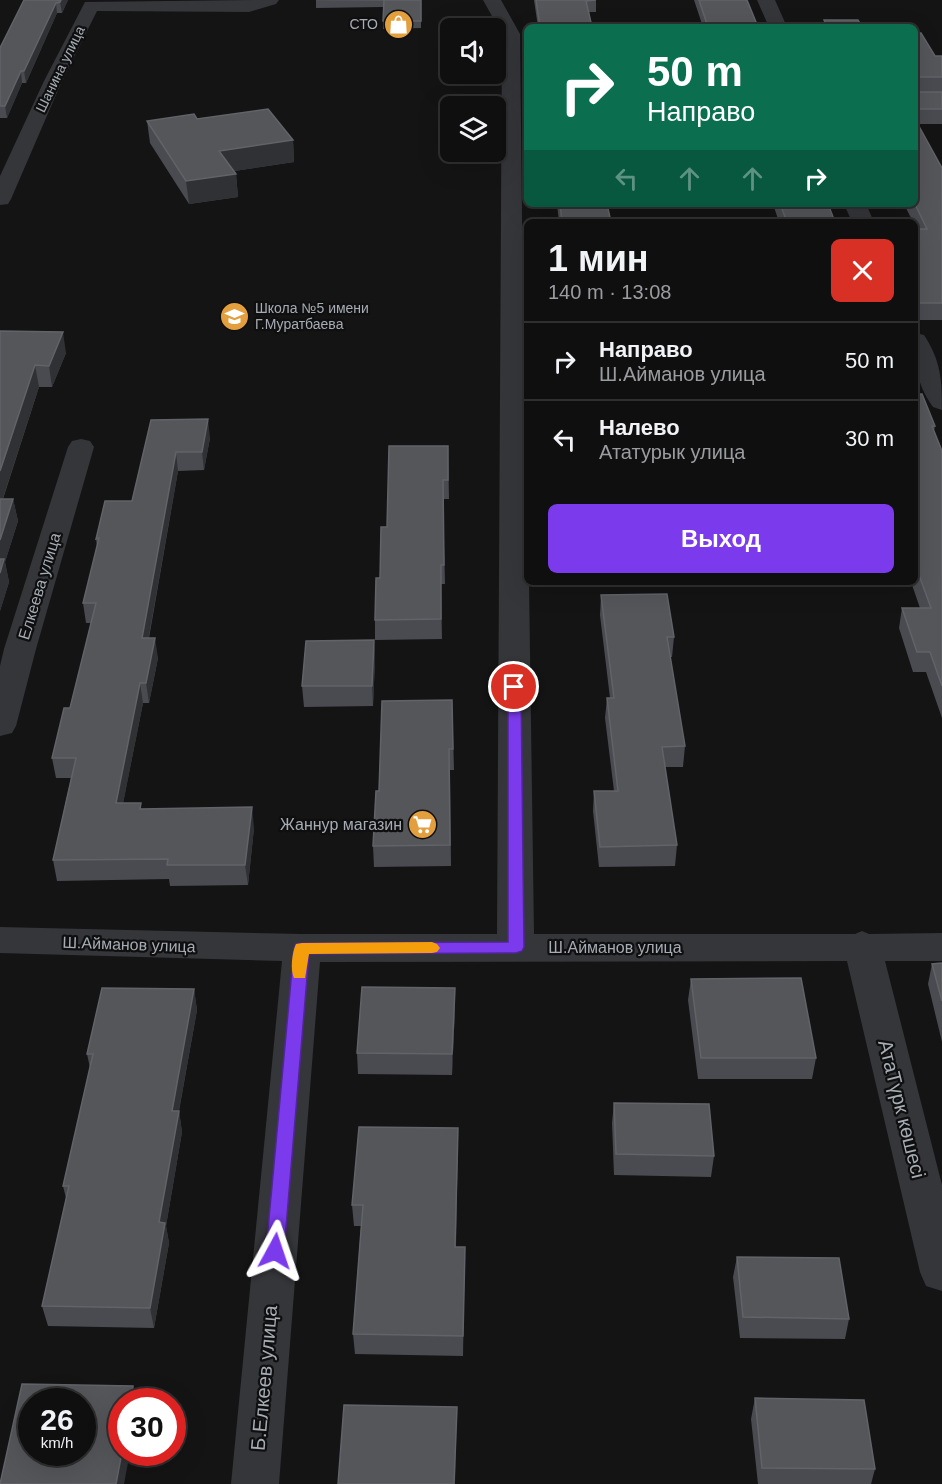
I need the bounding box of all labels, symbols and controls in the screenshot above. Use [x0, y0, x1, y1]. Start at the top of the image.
shop icon: СТО [383, 8, 415, 40]
place label: СТО [350, 16, 378, 32]
map controls [440, 18, 506, 162]
button: sound [440, 18, 506, 84]
street label: Шанина улица [32, 23, 88, 115]
icon: right [548, 48, 626, 126]
text: 50 m [647, 48, 743, 95]
button: layers [440, 96, 506, 162]
text: Направо [647, 97, 755, 127]
icon: left [610, 162, 643, 195]
icon: ahead [673, 162, 706, 195]
icon: ahead [736, 162, 769, 195]
icon: right [799, 162, 832, 195]
text: 1 мин [548, 238, 649, 279]
button: close [831, 239, 894, 302]
text: 140 m · 13:08 [548, 281, 671, 303]
school or university icon: Школа №5 имени Г.Муратбаева [218, 300, 250, 332]
place label: Школа №5 имени Г.Муратбаева [255, 300, 369, 332]
text: Направо [599, 337, 693, 362]
icon: right [548, 345, 581, 378]
text: 50 m [845, 348, 894, 373]
text: Ш.Айманов улица [599, 363, 766, 385]
text: Налево [599, 415, 680, 440]
icon: left [548, 423, 581, 456]
text: 30 m [845, 426, 894, 451]
text: Ататурык улица [599, 441, 745, 463]
button: Выход [548, 504, 894, 573]
street label: Елкеева улица [15, 531, 64, 642]
pin [488, 661, 539, 712]
icon: arrive [497, 670, 530, 703]
supermarket icon: Жаннур магазин [407, 808, 439, 840]
place label: Жаннур магазин [280, 816, 402, 833]
street label: Ш.Айманов улица [62, 934, 196, 955]
street label: Ш.Айманов улица [548, 939, 682, 956]
street label: АтаТүрк көшесі [874, 1037, 930, 1181]
position arrow [243, 1219, 307, 1283]
street label: Б.Елкеев улица [247, 1303, 281, 1452]
speed limit sign: 30 [108, 1388, 186, 1466]
text: 26 [40, 1403, 74, 1436]
text: km/h [41, 1434, 73, 1451]

